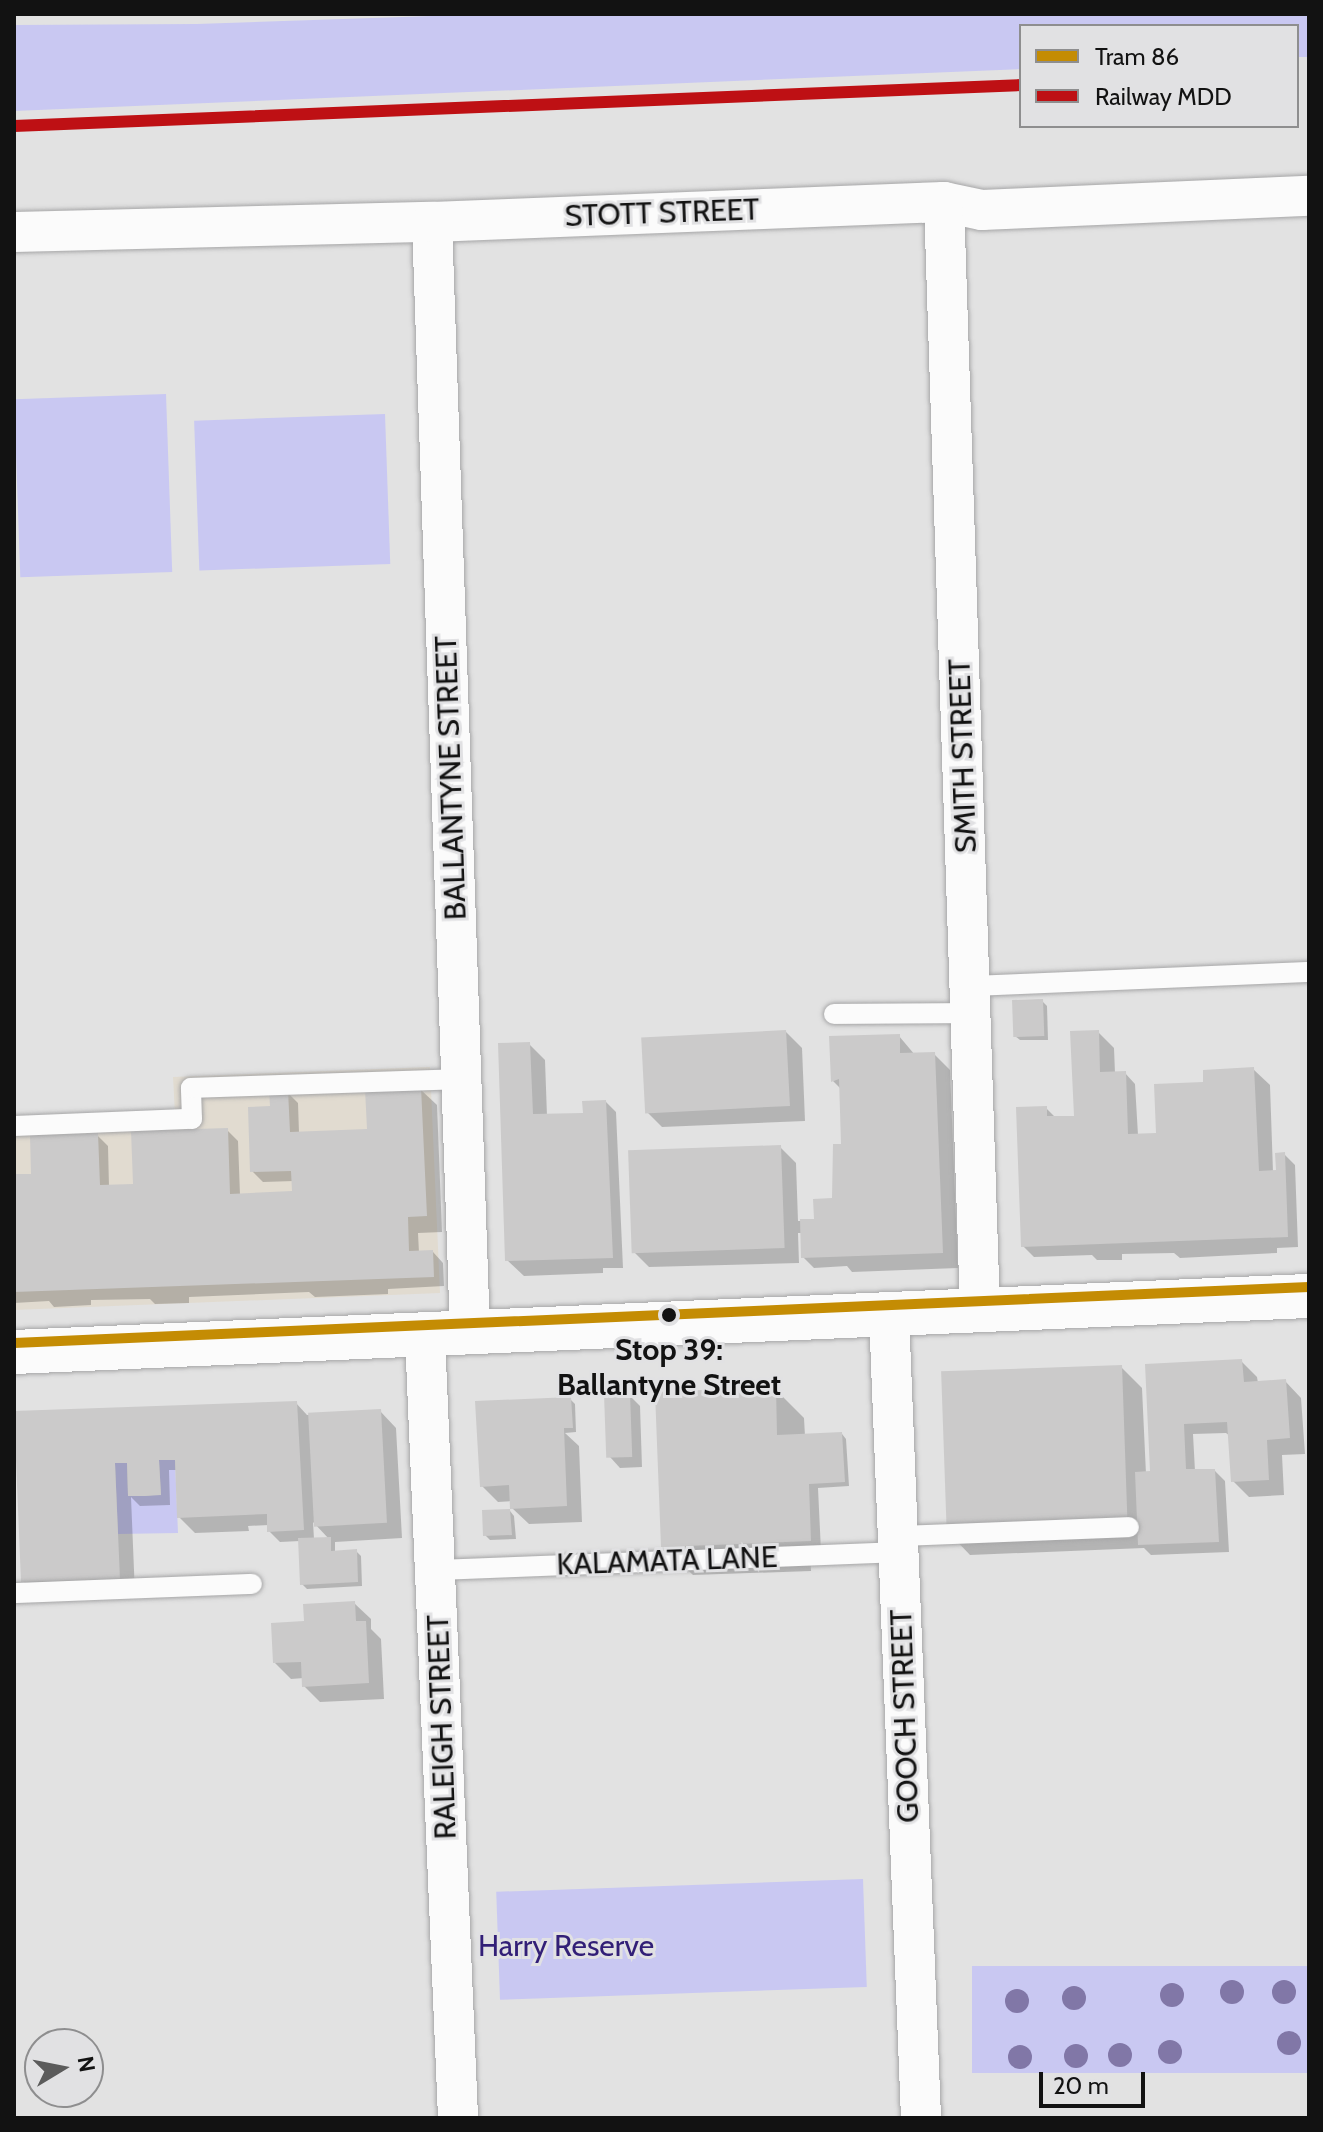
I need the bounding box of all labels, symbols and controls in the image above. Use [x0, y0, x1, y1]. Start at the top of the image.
legend [1019, 24, 1299, 128]
text: Tram 86 [1095, 42, 1179, 71]
text: Railway MDD [1095, 82, 1232, 111]
street label: STOTT STREET [564, 192, 760, 234]
street label: BALLANTYNE STREET [428, 635, 474, 921]
street label: SMITH STREET [942, 658, 984, 854]
marker: Stop 39: Ballantyne Street [656, 1302, 682, 1328]
place label: Stop 39: Ballantyne Street [557, 1332, 781, 1402]
street label: KALAMATA LANE [556, 1539, 778, 1583]
street label: GOOCH STREET [883, 1609, 927, 1823]
street label: RALEIGH STREET [420, 1614, 464, 1840]
park label: Harry Reserve [478, 1928, 654, 1964]
north arrow [24, 2028, 104, 2108]
text: N [72, 2054, 101, 2074]
scale bar [1043, 2056, 1149, 2106]
text: 20 m [1053, 2071, 1109, 2100]

